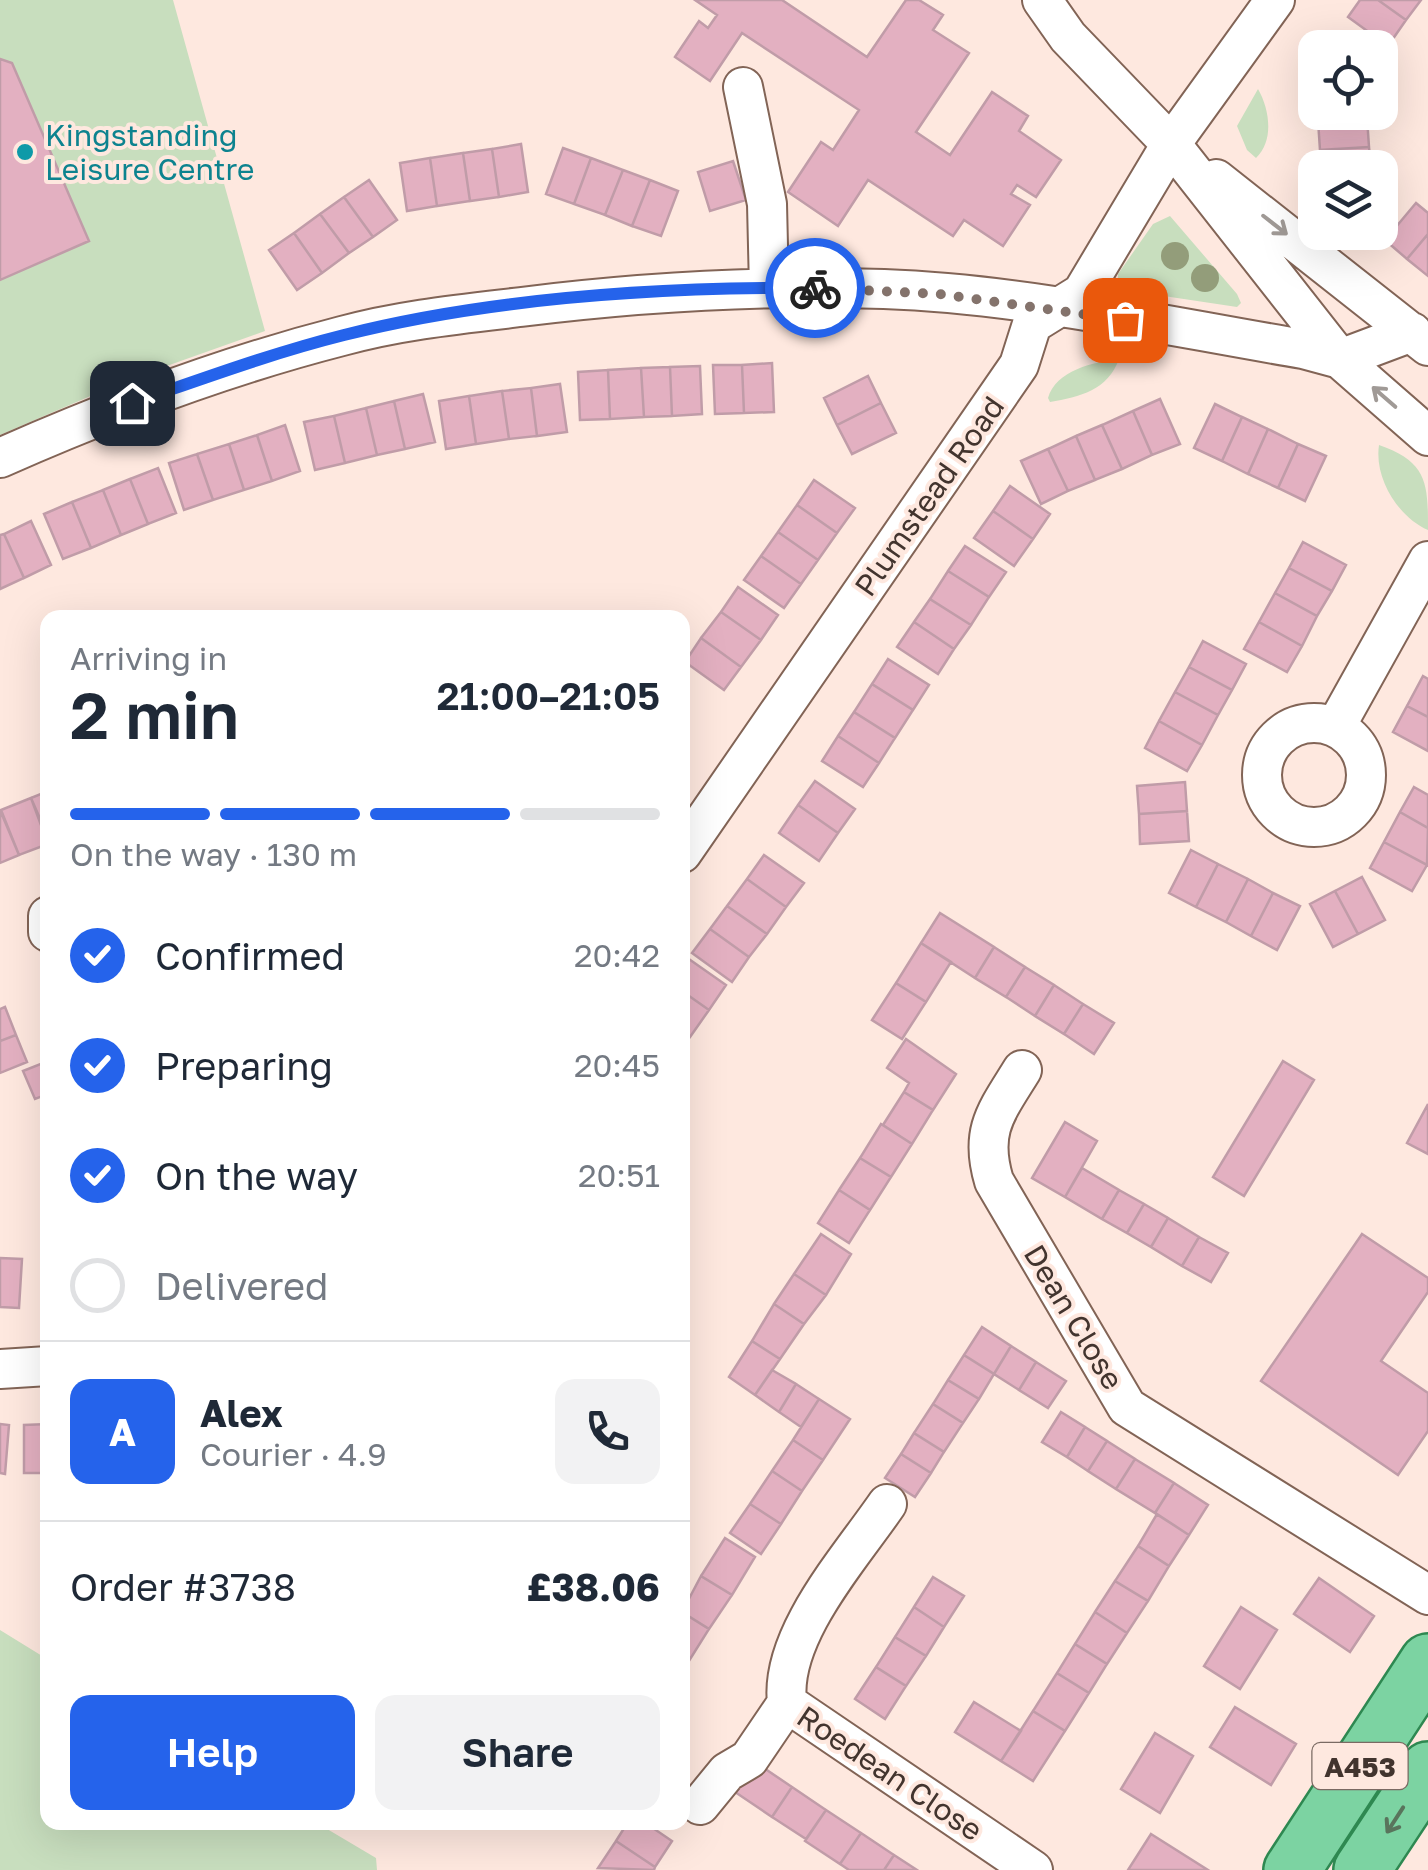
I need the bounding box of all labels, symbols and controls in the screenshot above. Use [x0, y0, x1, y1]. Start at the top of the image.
map controls [1298, 30, 1398, 250]
button: locate [1298, 30, 1398, 130]
place label: Kingstanding Leisure Centre [45, 117, 254, 187]
marker: Kingstanding Leisure Centre [14, 141, 36, 163]
button: layers [1298, 150, 1398, 250]
one-way arrow [1262, 214, 1288, 236]
courier [765, 238, 865, 338]
icon: bike [788, 261, 843, 316]
pin [1083, 278, 1168, 363]
icon: bag [1098, 293, 1153, 348]
pin [90, 361, 175, 446]
icon: home [105, 376, 160, 431]
one-way arrow [1372, 386, 1397, 409]
street label: Plumstead Road [847, 389, 1011, 603]
text: Arriving in [70, 639, 227, 677]
text: 21:00–21:05 [437, 673, 660, 718]
text: 2 min [70, 675, 239, 753]
text: On the way · 130 m [70, 835, 357, 873]
icon: check [70, 928, 125, 983]
text: Confirmed [155, 933, 345, 978]
text: 20:42 [574, 936, 660, 974]
icon: check [70, 1038, 125, 1093]
text: Preparing [155, 1043, 333, 1088]
text: 20:45 [574, 1046, 660, 1084]
icon: check [70, 1148, 125, 1203]
text: On the way [155, 1153, 358, 1198]
text: 20:51 [578, 1156, 660, 1194]
street label: Dean Close [1017, 1238, 1131, 1396]
text: Delivered [155, 1263, 328, 1308]
button: phone [555, 1379, 660, 1484]
text: Alex [200, 1390, 283, 1435]
text: A [109, 1409, 136, 1454]
text: Courier · 4.9 [200, 1435, 387, 1473]
text: Order #3738 [70, 1564, 296, 1609]
text: £38.06 [526, 1564, 660, 1609]
button: Help [70, 1695, 355, 1810]
button: Share [375, 1695, 660, 1810]
street label: Roedean Close [791, 1698, 989, 1848]
road number: A453 [1312, 1743, 1408, 1789]
one-way arrow [1385, 1806, 1405, 1833]

